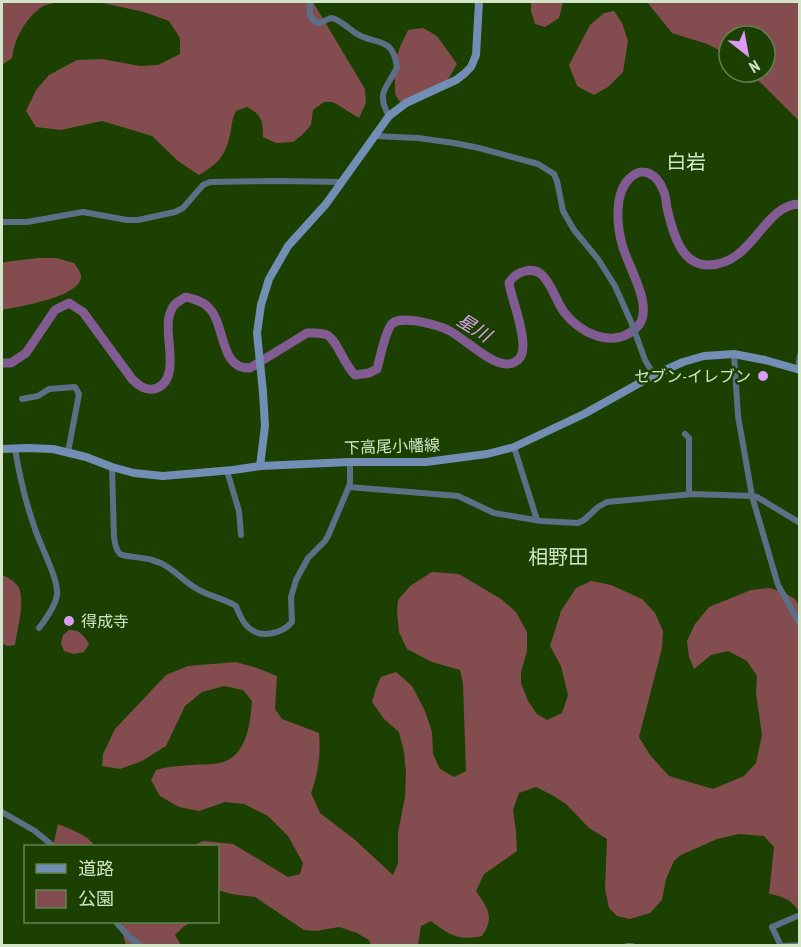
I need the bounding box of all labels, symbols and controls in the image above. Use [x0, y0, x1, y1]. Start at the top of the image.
north arrow [717, 24, 777, 84]
text: N [746, 56, 764, 78]
district label: 白岩 [666, 149, 706, 175]
water label: 星川 [453, 308, 497, 348]
place label: セブン-イレブン [634, 366, 751, 386]
marker: セブン-イレブン [756, 369, 770, 383]
street label: 下高尾小幡線 [344, 434, 440, 458]
district label: 相野田 [528, 544, 588, 570]
place label: 得成寺 [81, 611, 129, 631]
marker: 得成寺 [62, 614, 76, 628]
legend [24, 845, 219, 923]
text: 道路 [78, 857, 114, 880]
text: 公園 [78, 887, 114, 910]

